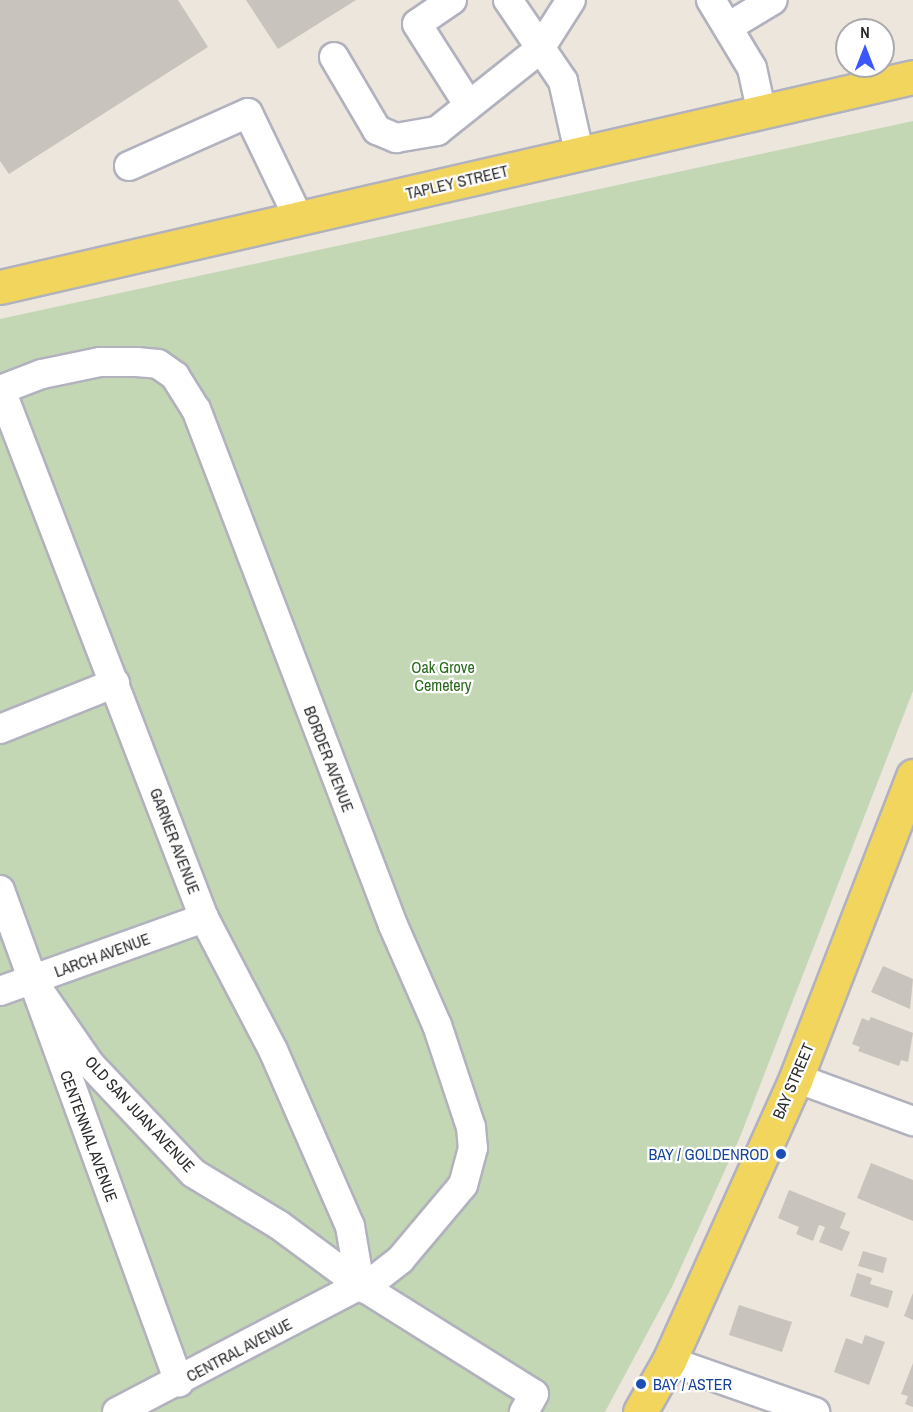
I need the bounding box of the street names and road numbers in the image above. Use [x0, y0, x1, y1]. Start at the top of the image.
street label: TAPLEY STREET [404, 161, 510, 203]
street label: BORDER AVENUE [300, 703, 358, 815]
street label: GARNER AVENUE [146, 785, 204, 897]
street label: LARCH AVENUE [51, 929, 153, 981]
street label: BAY STREET [768, 1040, 818, 1122]
street label: OLD SAN JUAN AVENUE [81, 1052, 199, 1176]
street label: CENTENNIAL AVENUE [56, 1067, 122, 1205]
street label: CENTRAL AVENUE [182, 1314, 296, 1386]

